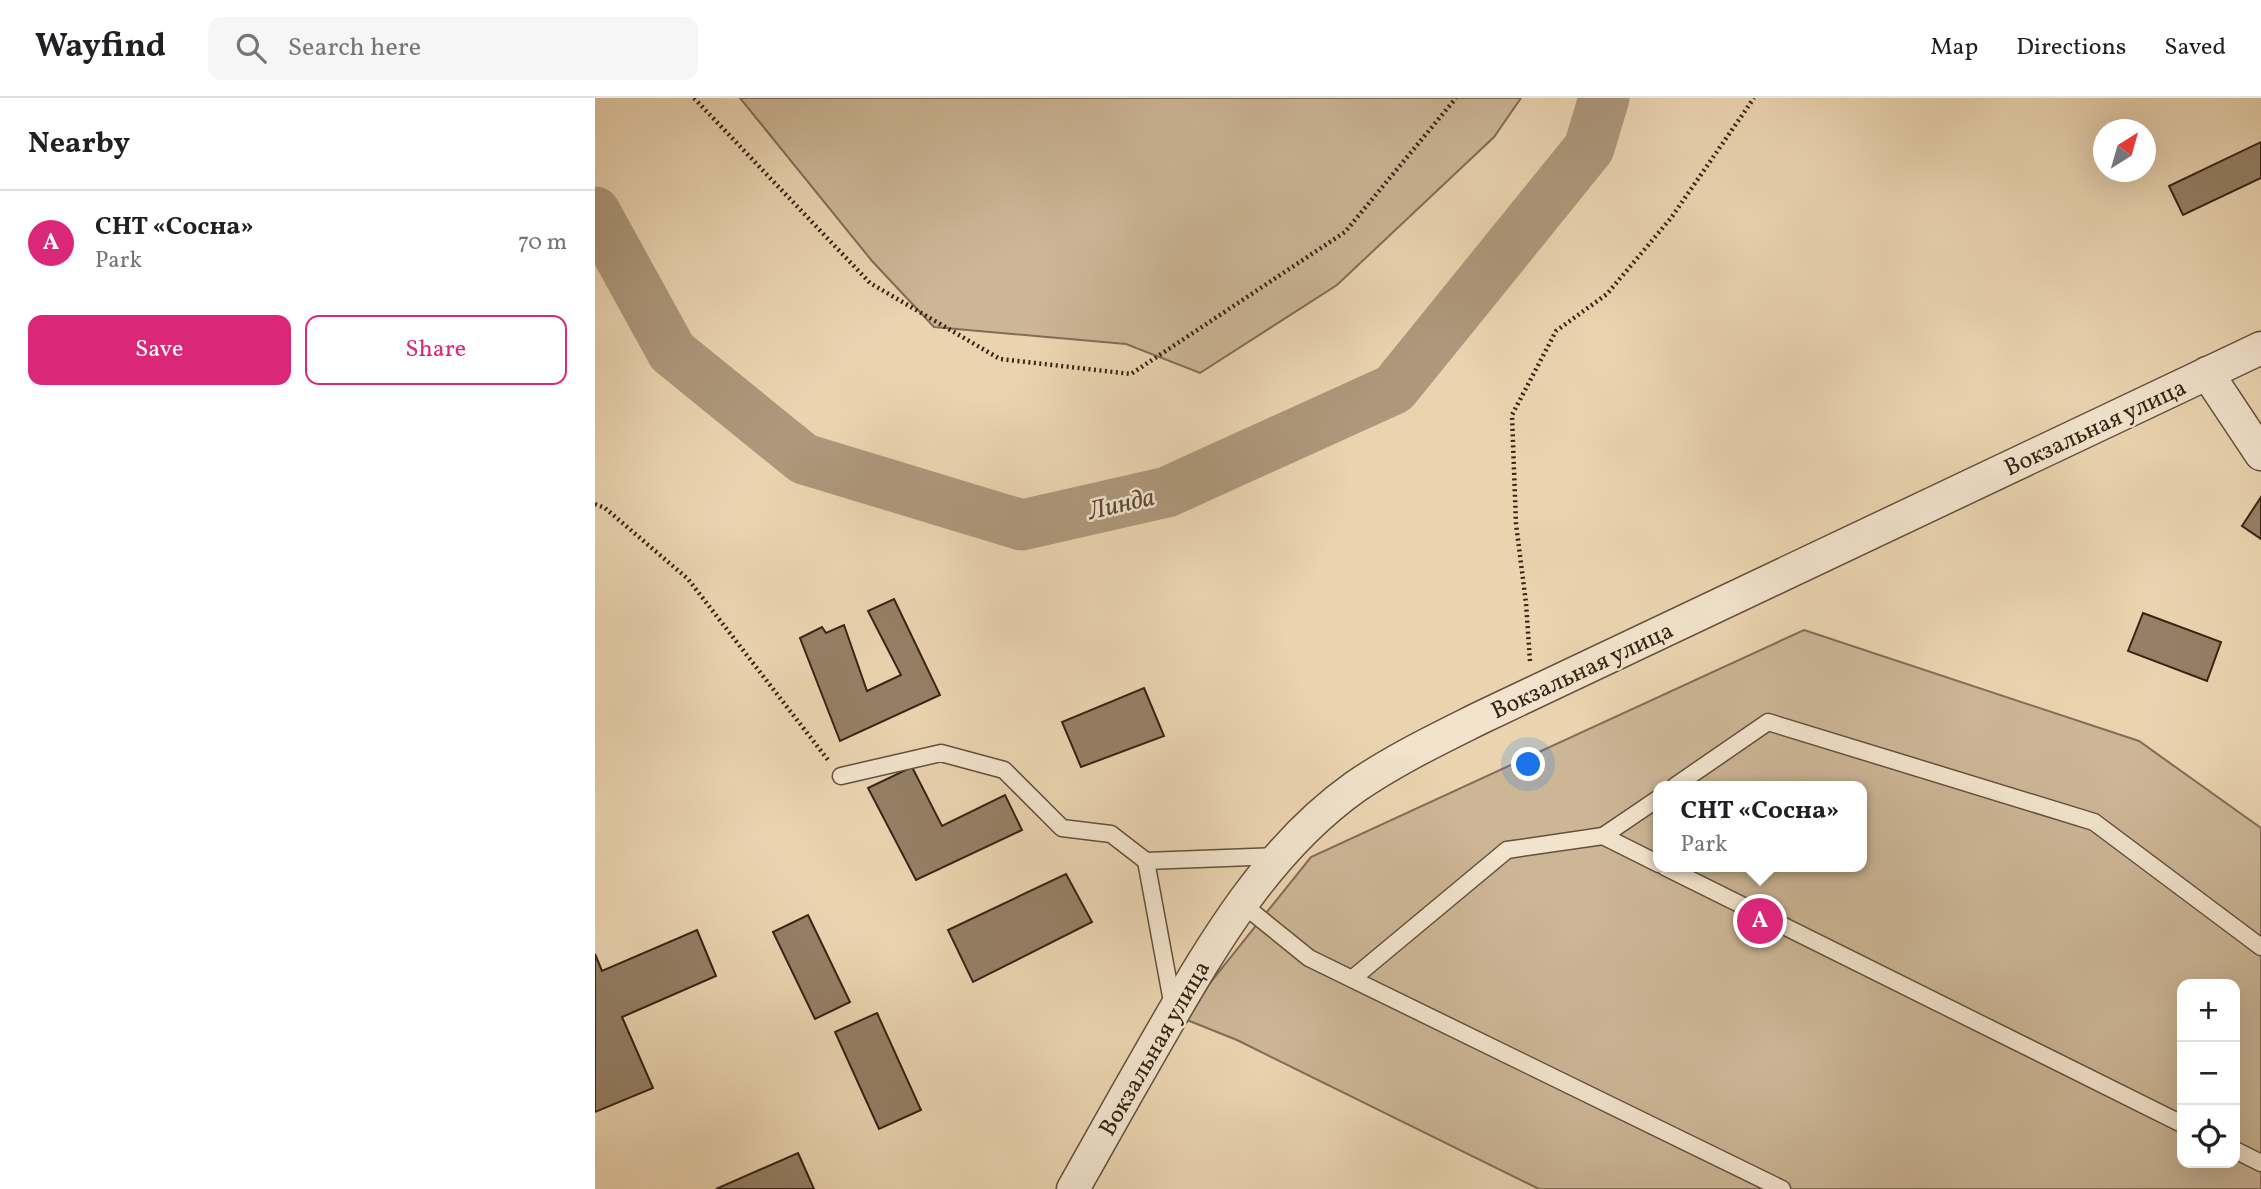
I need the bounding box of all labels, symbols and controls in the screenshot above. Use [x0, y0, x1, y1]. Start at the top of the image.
search box [208, 17, 698, 80]
text: Wayfind [35, 25, 166, 71]
icon: search [232, 29, 270, 67]
text: Search here [288, 30, 421, 66]
text: Map [1930, 31, 1978, 65]
text: Directions [2016, 31, 2126, 65]
text: Saved [2164, 31, 2226, 65]
north arrow [2093, 119, 2156, 182]
text: Nearby [28, 123, 130, 165]
text: СНТ «Сосна» [95, 209, 254, 245]
text: A [43, 227, 59, 259]
text: 70 m [518, 227, 567, 259]
text: Park [95, 245, 142, 277]
button: Save [28, 315, 291, 385]
button: Share [305, 315, 567, 385]
street label: Вокзальная улица [1999, 372, 2193, 486]
water label: Линда [1083, 480, 1159, 530]
street label: Вокзальная улица [1486, 615, 1680, 729]
your location [1511, 747, 1545, 781]
popup [1653, 781, 1867, 872]
text: СНТ «Сосна» [1681, 793, 1839, 829]
text: Park [1681, 829, 1728, 861]
pin: A [1737, 895, 1783, 947]
street label: Вокзальная улица [1092, 955, 1220, 1143]
map controls [2177, 979, 2240, 1168]
button: + [2177, 979, 2240, 1042]
button: − [2177, 1042, 2240, 1105]
button: locate [2177, 1105, 2240, 1168]

